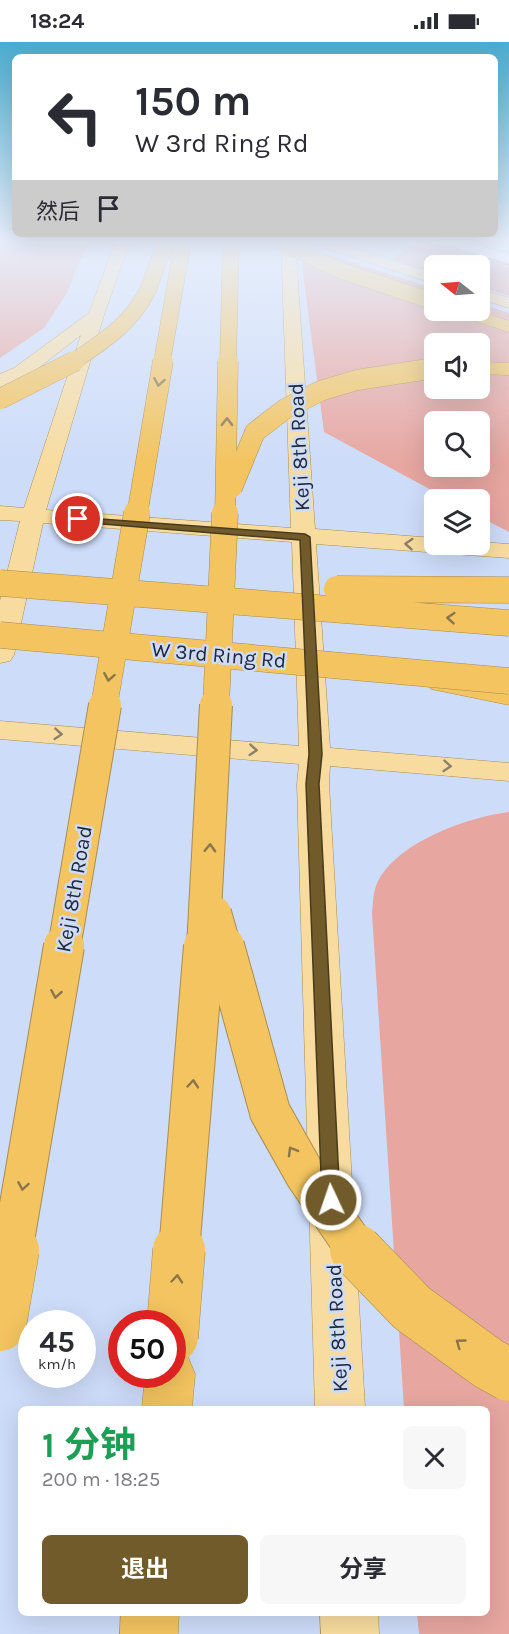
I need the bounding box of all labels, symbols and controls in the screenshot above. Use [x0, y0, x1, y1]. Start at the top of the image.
text: 18:24 [30, 8, 84, 34]
text: 150 m [135, 76, 251, 126]
icon: left [36, 78, 114, 156]
text: W 3rd Ring Rd [135, 127, 309, 159]
icon: arrive [92, 192, 125, 225]
text: 然后 [36, 199, 80, 225]
north arrow [424, 255, 490, 321]
map controls [424, 255, 490, 555]
button: sound [424, 333, 490, 399]
one-way arrow [154, 377, 166, 386]
street label: Keji 8th Road [284, 382, 314, 512]
button: search [424, 411, 490, 477]
one-way arrow [221, 418, 233, 427]
button: layers [424, 489, 490, 555]
pin [52, 493, 103, 544]
icon: arrive [61, 502, 94, 535]
one-way arrow [404, 538, 413, 551]
one-way arrow [446, 612, 455, 625]
street label: W 3rd Ring Rd [151, 637, 287, 673]
one-way arrow [104, 673, 116, 682]
one-way arrow [54, 728, 63, 741]
one-way arrow [248, 743, 257, 756]
one-way arrow [442, 759, 452, 772]
street label: Keji 8th Road [51, 824, 97, 954]
one-way arrow [204, 844, 217, 853]
one-way arrow [50, 988, 63, 998]
one-way arrow [186, 1080, 199, 1089]
one-way arrow [288, 1147, 299, 1158]
position arrow [299, 1168, 363, 1232]
one-way arrow [18, 1181, 30, 1191]
street label: Keji 8th Road [322, 1263, 352, 1393]
one-way arrow [170, 1274, 183, 1283]
speed limit sign: 50 [108, 1310, 186, 1388]
text: 45 [39, 1324, 75, 1360]
one-way arrow [456, 1340, 467, 1351]
text: km/h [38, 1355, 76, 1373]
text: 1 分钟 [42, 1424, 136, 1466]
button: close [403, 1426, 466, 1489]
text: 200 m · 18:25 [42, 1468, 160, 1491]
button: 退出 [42, 1535, 248, 1604]
button: 分享 [260, 1535, 466, 1604]

